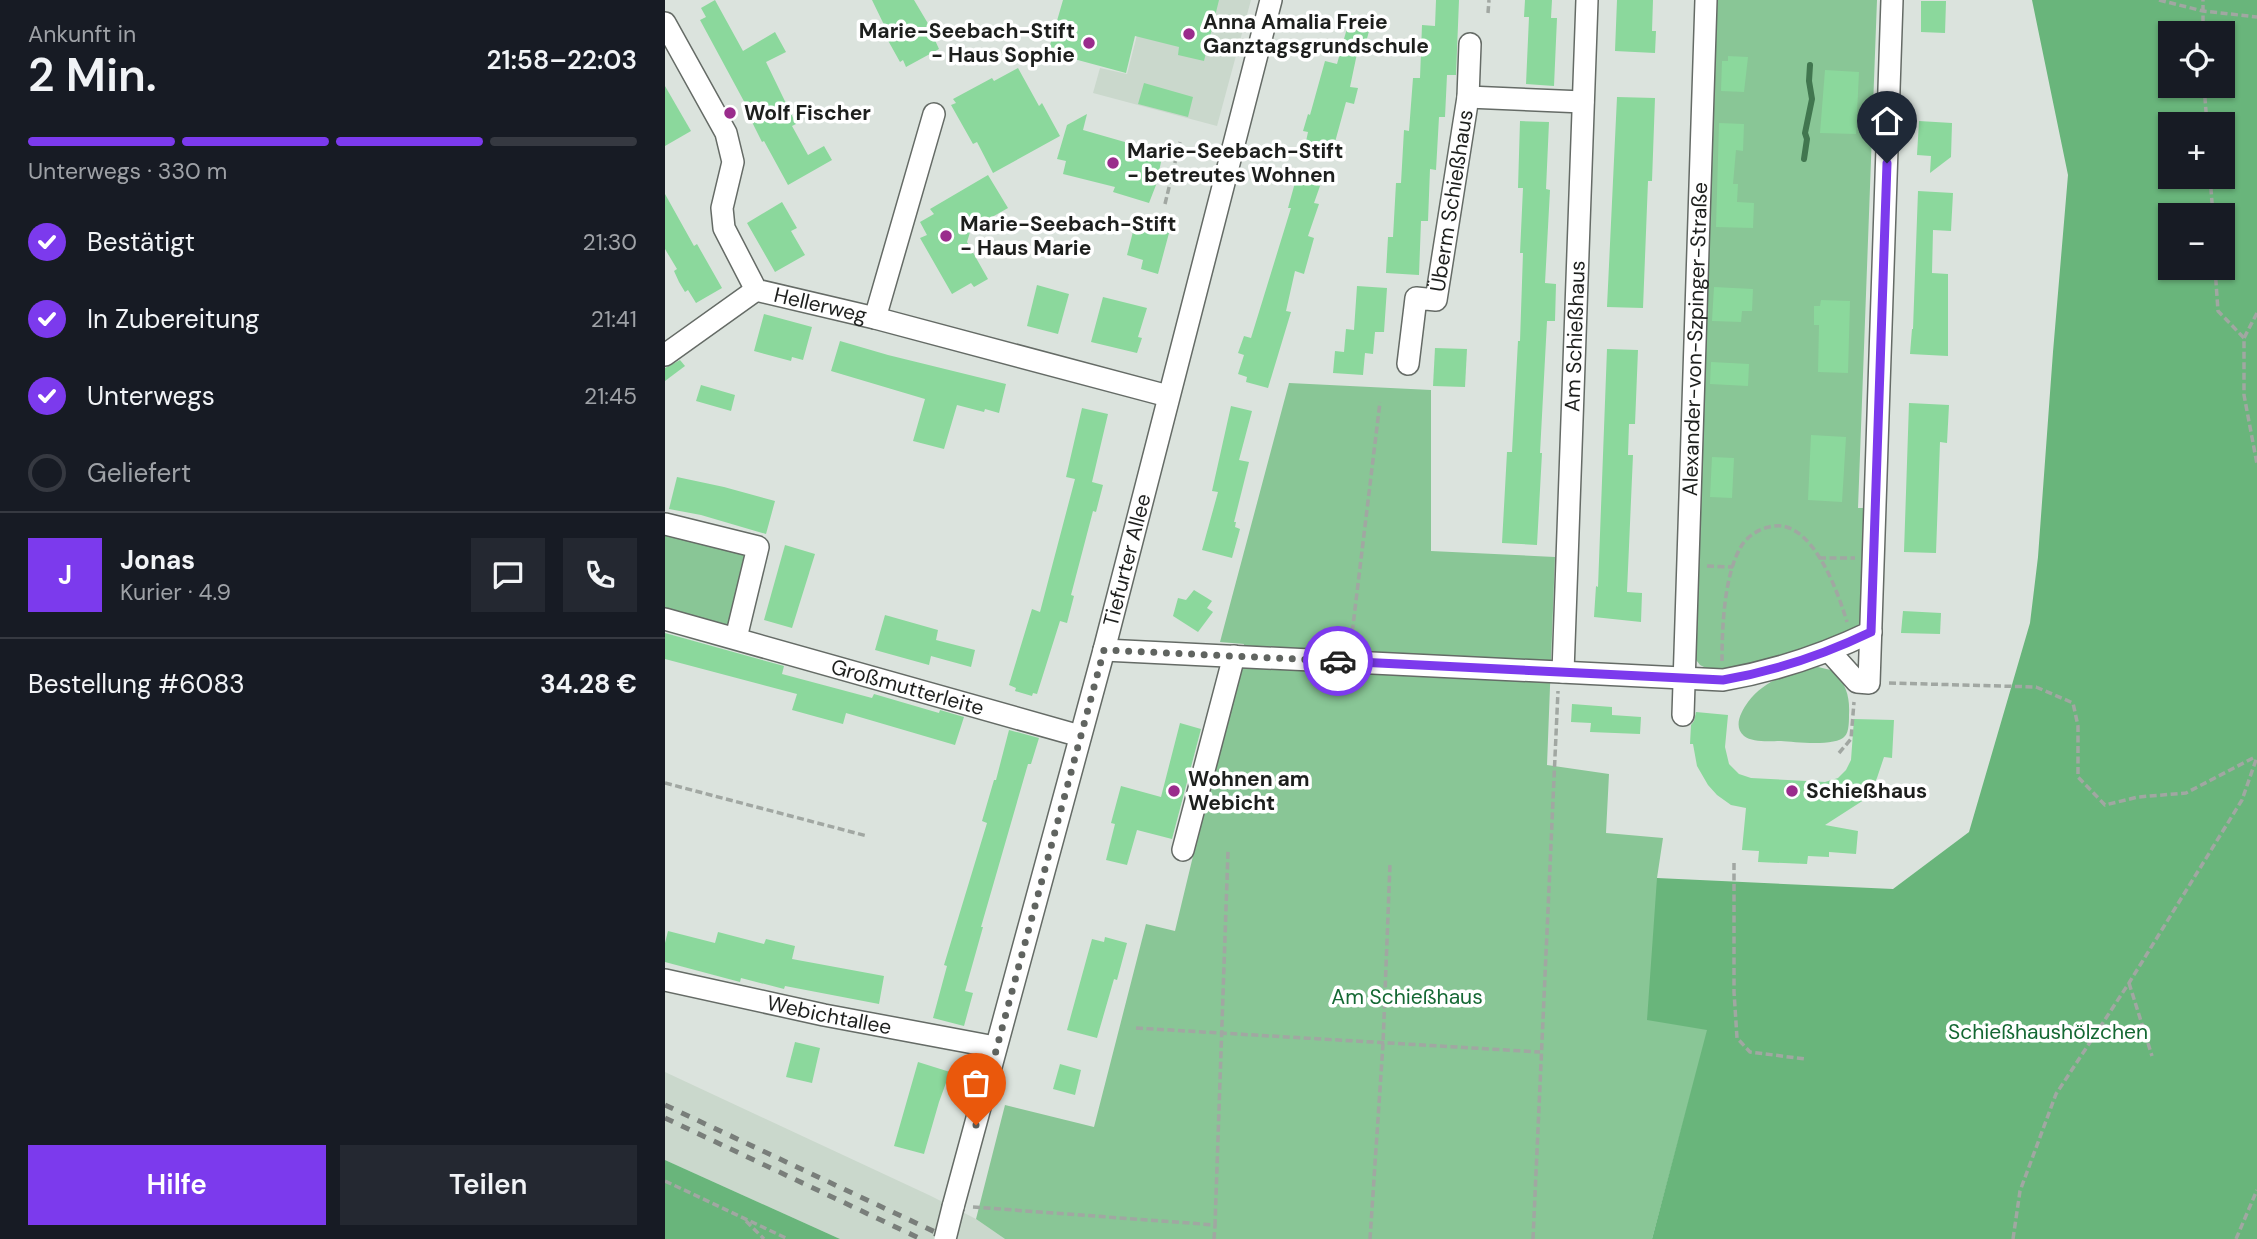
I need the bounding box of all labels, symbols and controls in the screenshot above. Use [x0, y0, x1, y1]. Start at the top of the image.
place label: Anna Amalia Freie Ganztagsgrundschule [1203, 8, 1429, 60]
place label: Marie-Seebach-Stift - Haus Sophie [859, 17, 1075, 69]
text: Ankunft in [28, 19, 136, 49]
map controls [2158, 21, 2235, 280]
button: locate [2158, 21, 2235, 98]
marker: Anna Amalia Freie Ganztagsgrundschule [1181, 26, 1197, 42]
marker: Marie-Seebach-Stift - Haus Sophie [1081, 35, 1097, 51]
text: 21:58–22:03 [487, 43, 637, 77]
text: 2 Min. [28, 45, 157, 105]
pin [1857, 91, 1917, 163]
place label: Wolf Fischer [744, 99, 871, 127]
icon: home [1868, 102, 1906, 140]
marker: Wolf Fischer [722, 105, 738, 121]
street label: Überm Schießhaus [1423, 108, 1480, 294]
button: + [2158, 112, 2235, 189]
place label: Marie-Seebach-Stift - betreutes Wohnen [1127, 137, 1343, 189]
marker: Marie-Seebach-Stift - betreutes Wohnen [1105, 155, 1121, 171]
text: Unterwegs · 330 m [28, 156, 227, 186]
street label: Alexander-von-Szpinger-Straße [1676, 182, 1714, 497]
button: − [2158, 203, 2235, 280]
place label: Marie-Seebach-Stift - Haus Marie [960, 210, 1176, 262]
icon: check [28, 223, 66, 261]
text: Bestätigt [87, 225, 195, 259]
text: 21:30 [583, 227, 637, 257]
marker: Marie-Seebach-Stift - Haus Marie [938, 228, 954, 244]
street label: Am Schießhaus [1558, 260, 1592, 412]
street label: Hellerweg [771, 281, 870, 330]
icon: check [28, 300, 66, 338]
text: In Zubereitung [87, 302, 260, 336]
text: 21:41 [591, 304, 637, 334]
icon: check [28, 377, 66, 415]
text: Unterwegs [87, 379, 215, 413]
text: 21:45 [584, 381, 637, 411]
text: Geliefert [87, 456, 191, 490]
street label: Tiefurter Allee [1097, 491, 1158, 629]
button: chat [471, 538, 545, 612]
button: phone [563, 538, 637, 612]
text: Jonas [120, 543, 195, 577]
text: J [58, 558, 72, 592]
text: Kurier · 4.9 [120, 577, 231, 607]
courier [1303, 626, 1373, 696]
icon: car [1319, 642, 1357, 680]
street label: Großmutterleite [828, 652, 987, 722]
text: Bestellung #6083 [28, 667, 245, 701]
text: 34.28 € [540, 667, 637, 701]
place label: Wohnen am Webicht [1188, 765, 1310, 817]
place label: Schießhaus [1806, 777, 1927, 805]
marker: Wohnen am Webicht [1166, 783, 1182, 799]
marker: Schießhaus [1784, 783, 1800, 799]
park label: Am Schießhaus [1331, 983, 1483, 1011]
street label: Webichtallee [764, 989, 894, 1041]
park label: Schießhaushölzchen [1948, 1018, 2148, 1046]
pin [946, 1053, 1006, 1125]
icon: bag [957, 1064, 995, 1102]
button: Hilfe [28, 1145, 326, 1225]
button: Teilen [340, 1145, 637, 1225]

